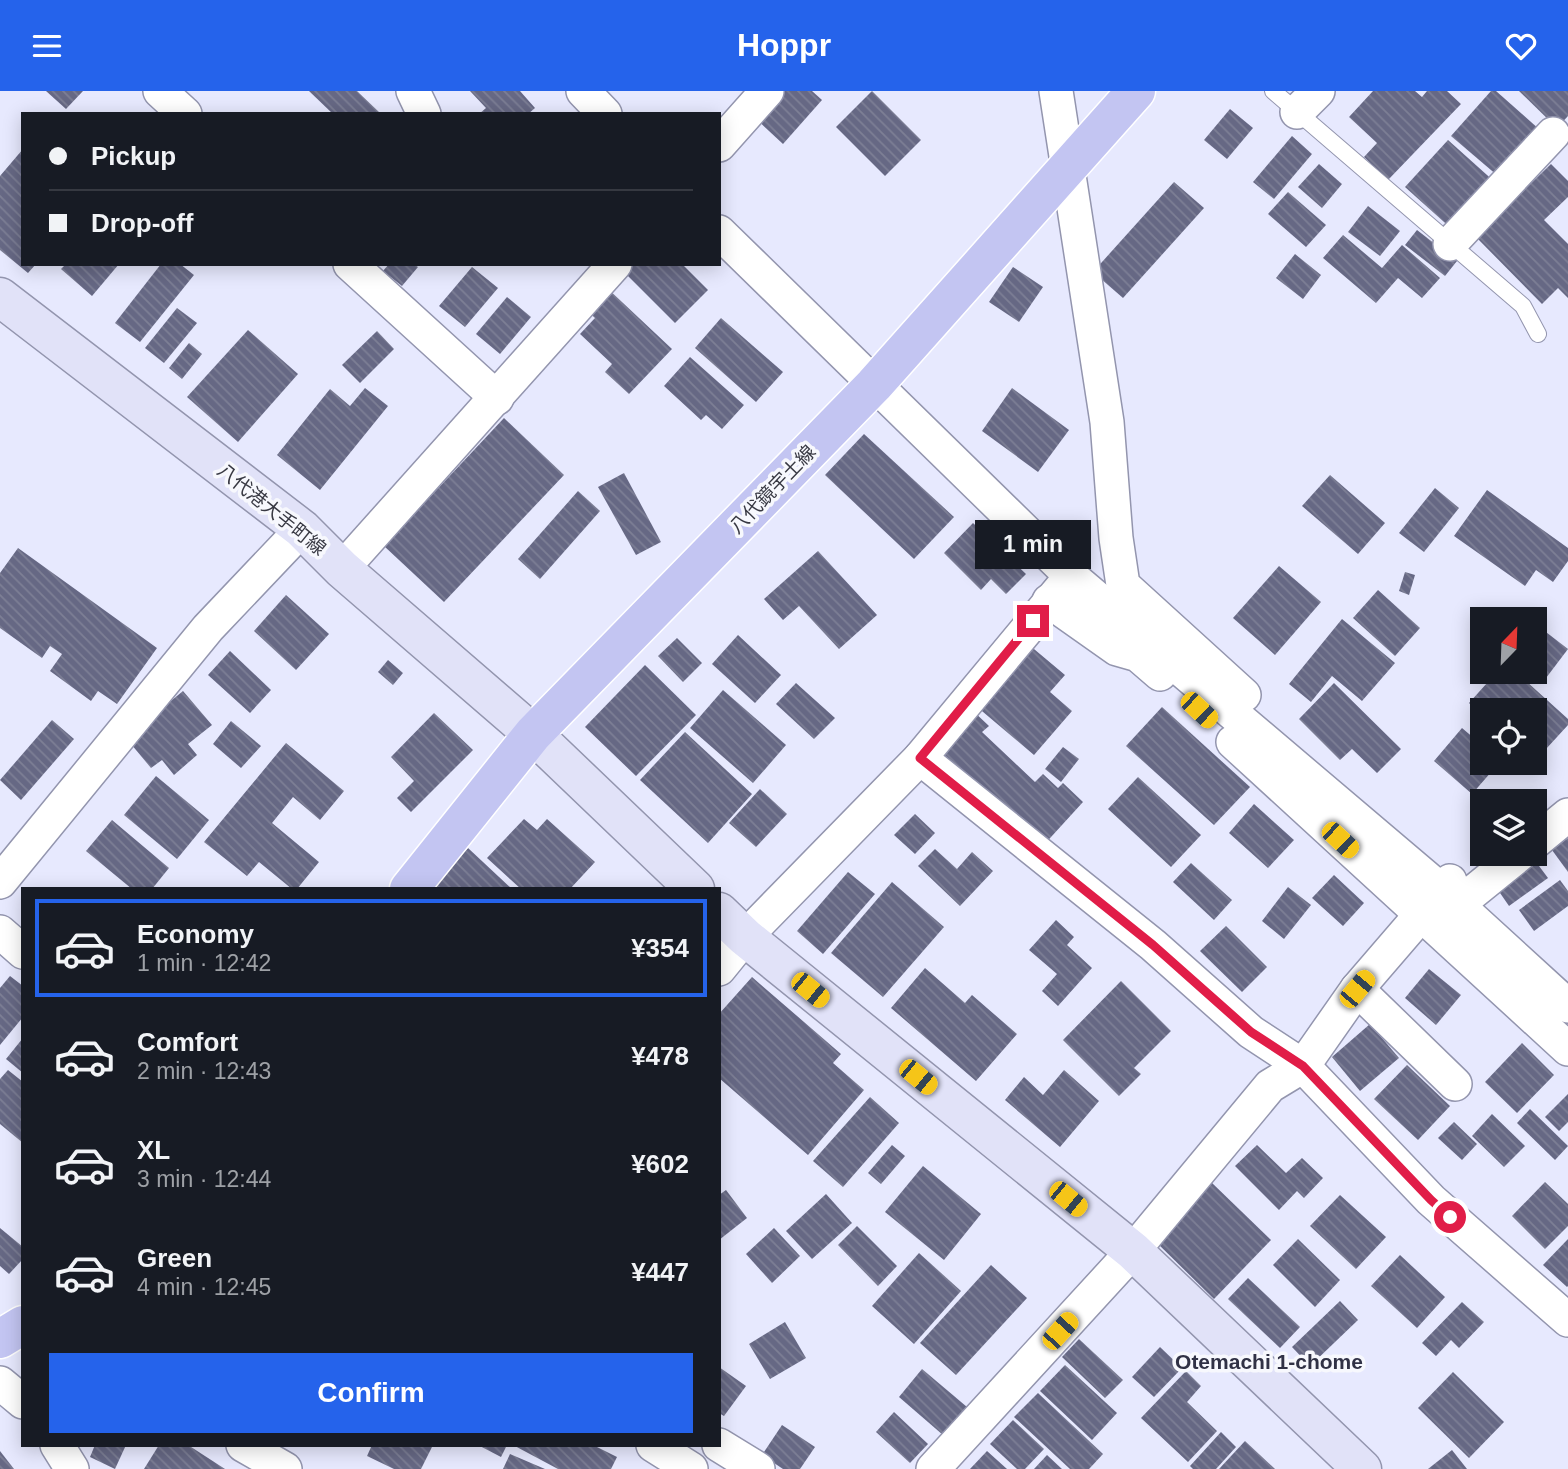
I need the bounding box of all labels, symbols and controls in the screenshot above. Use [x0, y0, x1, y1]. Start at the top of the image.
icon: menu [28, 27, 66, 65]
text: Hoppr [737, 27, 831, 63]
icon: heart [1502, 27, 1540, 65]
text: Pickup [91, 141, 176, 171]
text: Drop-off [91, 208, 194, 238]
street label: 八代鏡宇土線 [725, 441, 820, 538]
street label: 八代港大手町線 [213, 459, 330, 559]
callout: 1 min [975, 519, 1091, 568]
text: 1 min [1003, 531, 1063, 557]
route end [1017, 605, 1049, 637]
north arrow [1470, 607, 1547, 684]
map controls [1470, 607, 1547, 866]
car [1177, 688, 1222, 732]
button: locate [1470, 698, 1547, 775]
button: layers [1470, 789, 1547, 866]
car [1318, 818, 1363, 862]
icon: car [53, 917, 116, 980]
text: Economy [137, 919, 254, 949]
text: ¥354 [631, 933, 689, 963]
text: 1 min · 12:42 [137, 950, 271, 976]
car [1336, 966, 1379, 1012]
car [788, 969, 833, 1011]
icon: car [53, 1025, 116, 1088]
text: Comfort [137, 1027, 238, 1057]
text: ¥478 [631, 1041, 689, 1071]
car [896, 1056, 941, 1098]
text: 2 min · 12:43 [137, 1058, 271, 1084]
icon: car [53, 1133, 116, 1196]
text: XL [137, 1135, 170, 1165]
text: ¥602 [631, 1149, 689, 1179]
text: 3 min · 12:44 [137, 1166, 271, 1192]
car [1046, 1178, 1091, 1220]
route start [1434, 1201, 1466, 1233]
icon: car [53, 1241, 116, 1304]
text: Green [137, 1243, 212, 1273]
text: ¥447 [631, 1257, 689, 1287]
text: 4 min · 12:45 [137, 1274, 271, 1300]
car [1039, 1308, 1082, 1354]
district label: Otemachi 1-chome [1175, 1350, 1363, 1373]
button: Confirm [49, 1353, 693, 1433]

